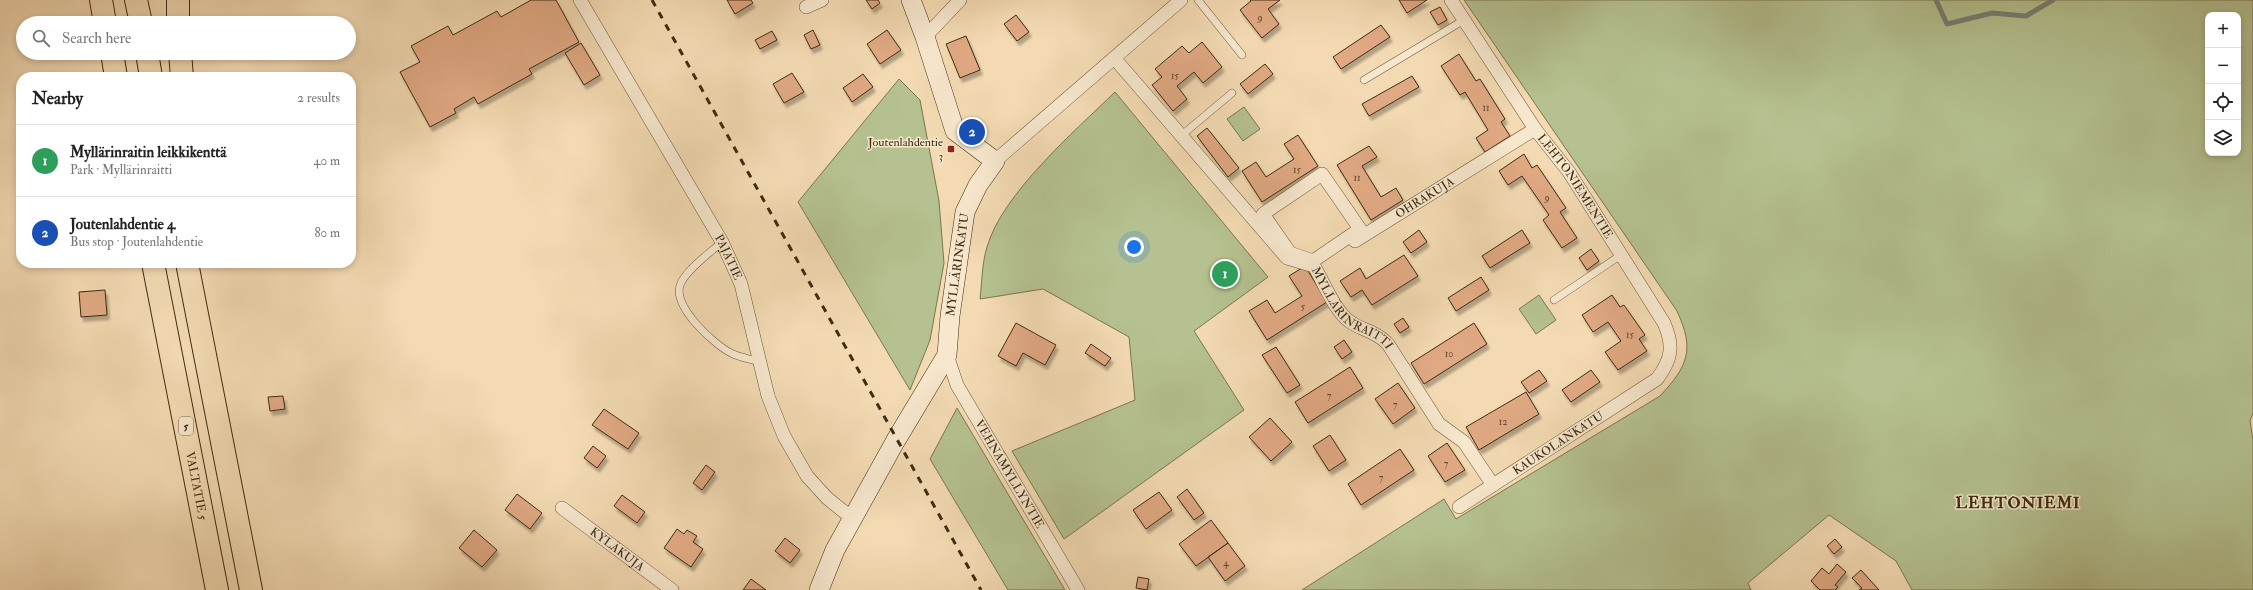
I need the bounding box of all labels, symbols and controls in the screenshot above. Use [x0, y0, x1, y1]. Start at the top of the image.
house number: 9 [1256, 12, 1263, 24]
map controls [2205, 12, 2241, 156]
button: + [2205, 12, 2241, 48]
search box [16, 16, 356, 60]
icon: search [30, 27, 52, 49]
text: Search here [62, 29, 131, 48]
button: − [2205, 48, 2241, 84]
house number: 15 [1171, 70, 1180, 82]
button: locate [2205, 84, 2241, 120]
text: Nearby [32, 88, 83, 109]
text: 2 results [297, 90, 340, 106]
house number: 11 [1482, 102, 1490, 114]
pin: 2 [959, 117, 985, 147]
button: layers [2205, 120, 2241, 156]
street label: LEHTONIEMENTIE [1534, 131, 1616, 242]
place label: Joutenlahdentie 3 [867, 135, 943, 164]
text: Myllärinraitin leikkikenttä [70, 143, 226, 162]
marker: Joutenlahdentie 3 [946, 144, 956, 154]
text: 1 [43, 153, 47, 169]
text: 40 m [314, 153, 340, 169]
text: Park · Myllärinraitti [70, 162, 172, 178]
house number: 15 [1293, 164, 1302, 176]
house number: 11 [1353, 172, 1361, 184]
street label: OHRAKUJA [1393, 174, 1457, 222]
house number: 9 [1543, 192, 1550, 204]
street label: MYLLÄRINKATU [943, 212, 973, 317]
text: Joutenlahdentie 4 [70, 215, 175, 234]
text: 2 [42, 225, 48, 241]
text: 80 m [314, 225, 340, 241]
street label: PAJATIE [711, 232, 745, 283]
text: Bus stop · Joutenlahdentie [70, 234, 203, 250]
your location [1124, 237, 1144, 257]
pin: 1 [1212, 259, 1238, 289]
street label: MYLLÄRINRAITTI [1308, 264, 1396, 352]
house number: 5 [1301, 301, 1306, 313]
house number: 15 [1626, 329, 1635, 341]
house number: 10 [1445, 348, 1453, 360]
house number: 7 [1327, 390, 1332, 402]
house number: 7 [1393, 399, 1398, 411]
street label: KAUKOLANKATU [1510, 408, 1607, 478]
house number: 12 [1499, 416, 1507, 428]
road number: 5 [179, 417, 193, 435]
street label: VEHNÄMYLLYNTIE [971, 417, 1047, 532]
street label: VALTATIE 5 [182, 450, 210, 522]
house number: 7 [1444, 458, 1449, 470]
house number: 7 [1379, 472, 1384, 484]
district label: LEHTONIEMI [1955, 493, 2081, 513]
street label: KYLÄKUJA [587, 525, 647, 575]
house number: 4 [1223, 557, 1229, 569]

